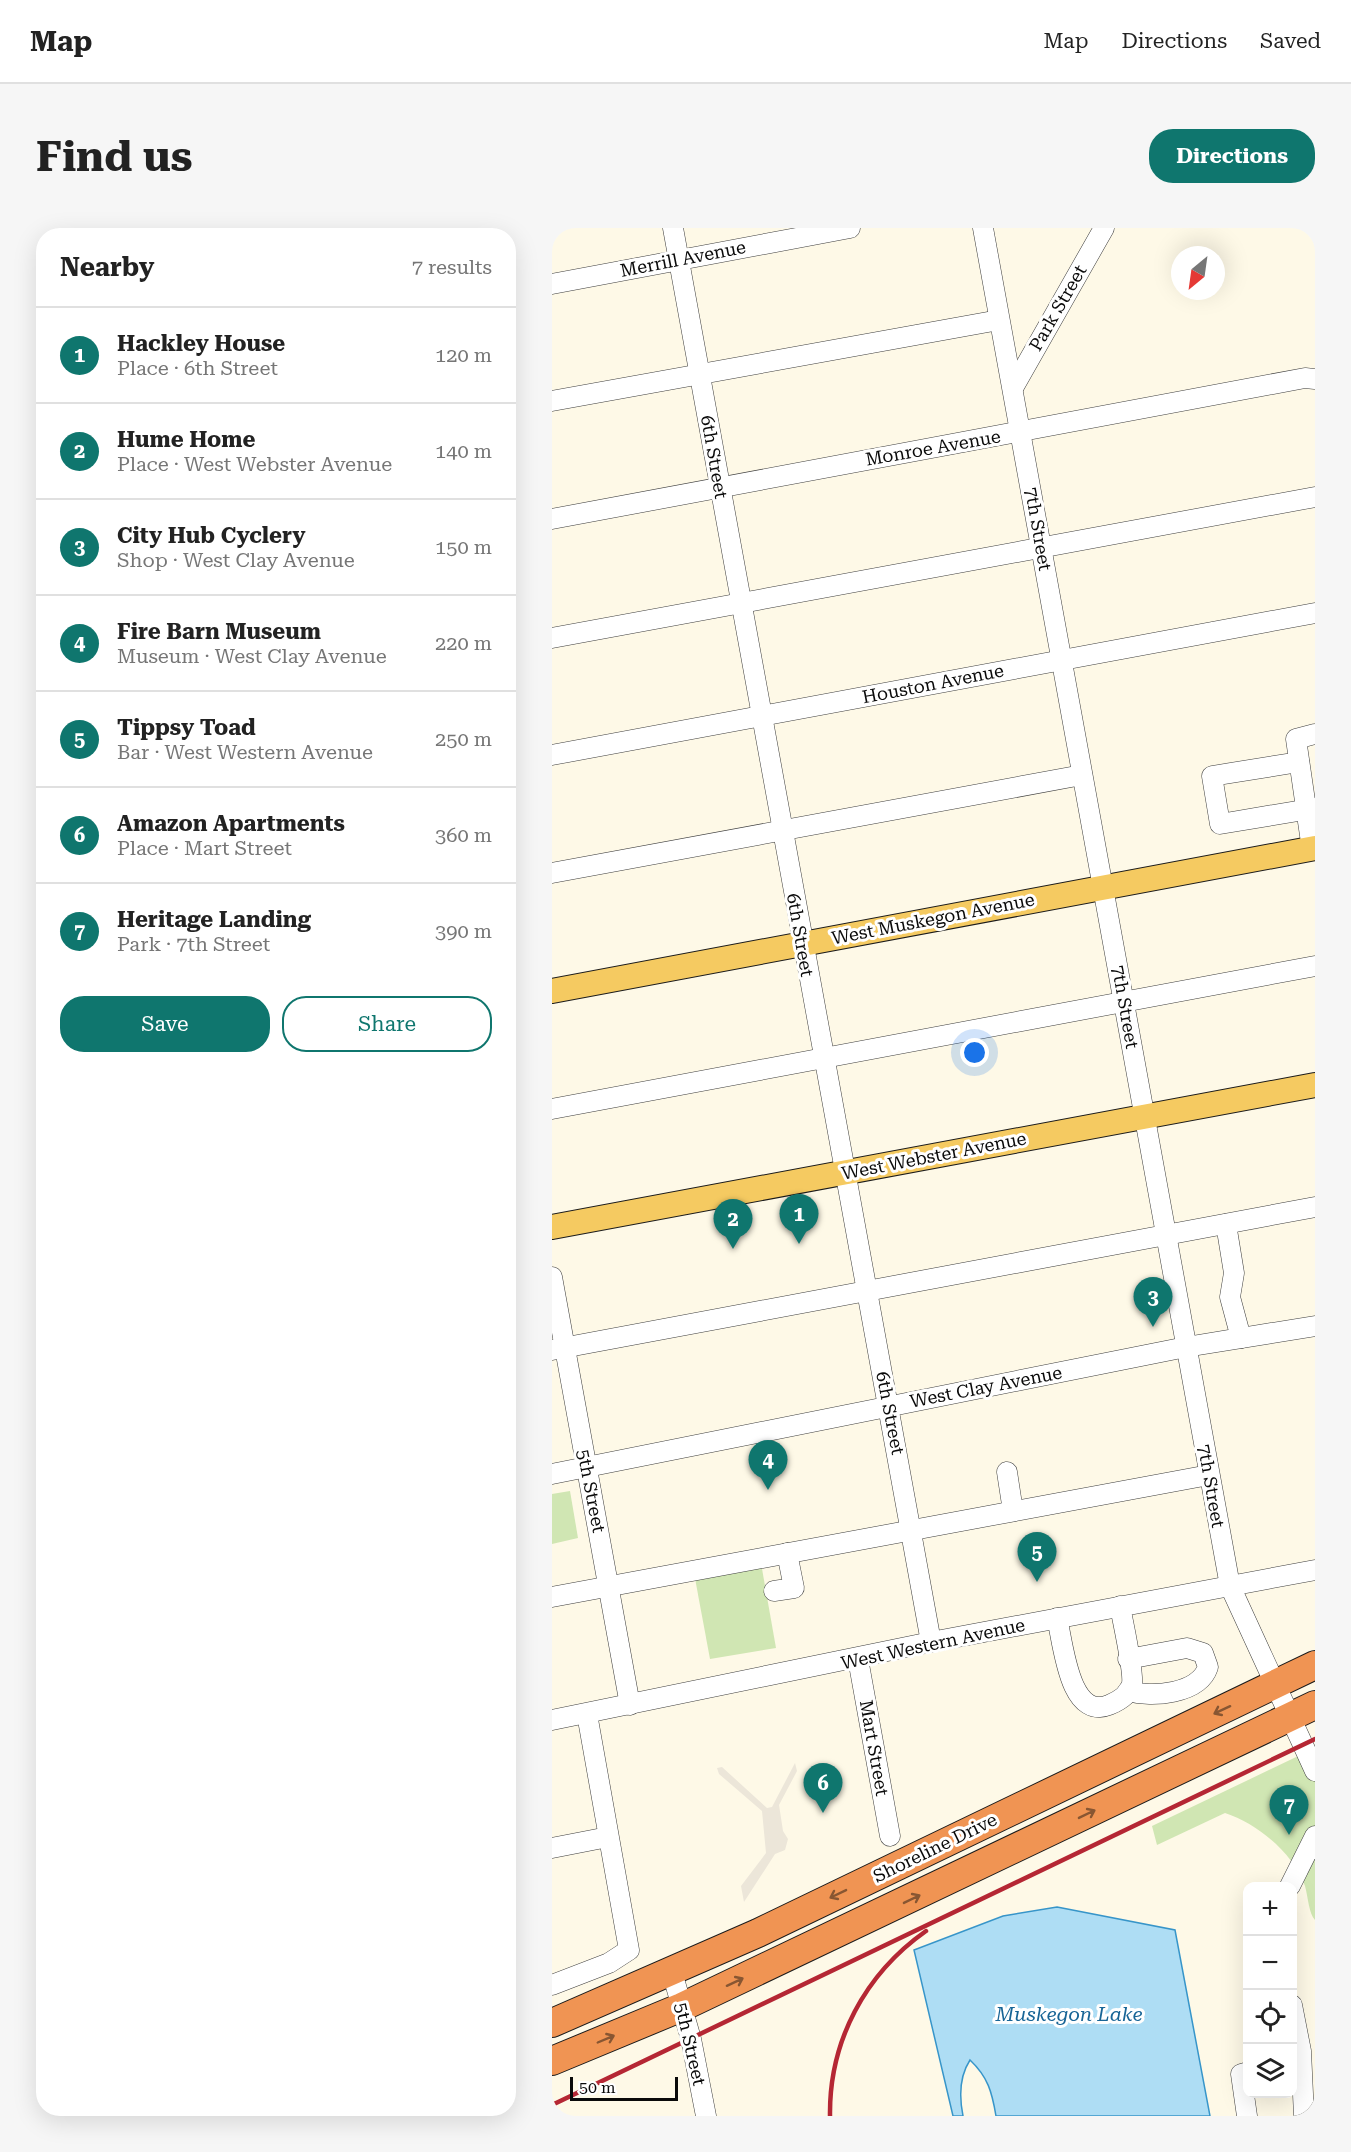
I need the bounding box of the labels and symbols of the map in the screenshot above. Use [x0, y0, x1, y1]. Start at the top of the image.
street label: Merrill Avenue [618, 236, 748, 281]
north arrow [1171, 246, 1225, 300]
street label: Park Street [1025, 261, 1091, 355]
street label: 6th Street [697, 413, 732, 501]
street label: Monroe Avenue [864, 425, 1002, 470]
street label: 7th Street [1021, 485, 1056, 573]
street label: Houston Avenue [860, 659, 1006, 708]
street label: West Muskegon Avenue [830, 889, 1036, 948]
street label: 6th Street [783, 891, 818, 979]
street label: 7th Street [1108, 963, 1143, 1051]
your location [960, 1038, 989, 1067]
street label: West Webster Avenue [840, 1127, 1028, 1184]
pin: 1 [780, 1194, 818, 1244]
pin: 2 [714, 1200, 753, 1249]
pin: 3 [1134, 1278, 1172, 1327]
street label: West Clay Avenue [908, 1361, 1064, 1412]
street label: 6th Street [872, 1369, 909, 1457]
pin: 4 [748, 1440, 788, 1490]
street label: 7th Street [1194, 1442, 1229, 1530]
street label: 5th Street [573, 1447, 610, 1535]
pin: 5 [1018, 1532, 1056, 1582]
street label: West Western Avenue [839, 1614, 1027, 1673]
street label: Mart Street [856, 1698, 893, 1798]
one-way arrow [1214, 1705, 1232, 1717]
pin: 6 [804, 1764, 842, 1813]
pin: 7 [1270, 1786, 1308, 1835]
one-way arrow [1078, 1807, 1096, 1819]
street label: Shoreline Drive [869, 1808, 1000, 1887]
one-way arrow [830, 1889, 848, 1901]
one-way arrow [902, 1892, 920, 1904]
one-way arrow [726, 1975, 744, 1987]
street label: 5th Street [671, 2000, 710, 2088]
water label: Muskegon Lake [994, 2002, 1143, 2026]
one-way arrow [597, 2033, 615, 2044]
scale bar [570, 2074, 678, 2102]

